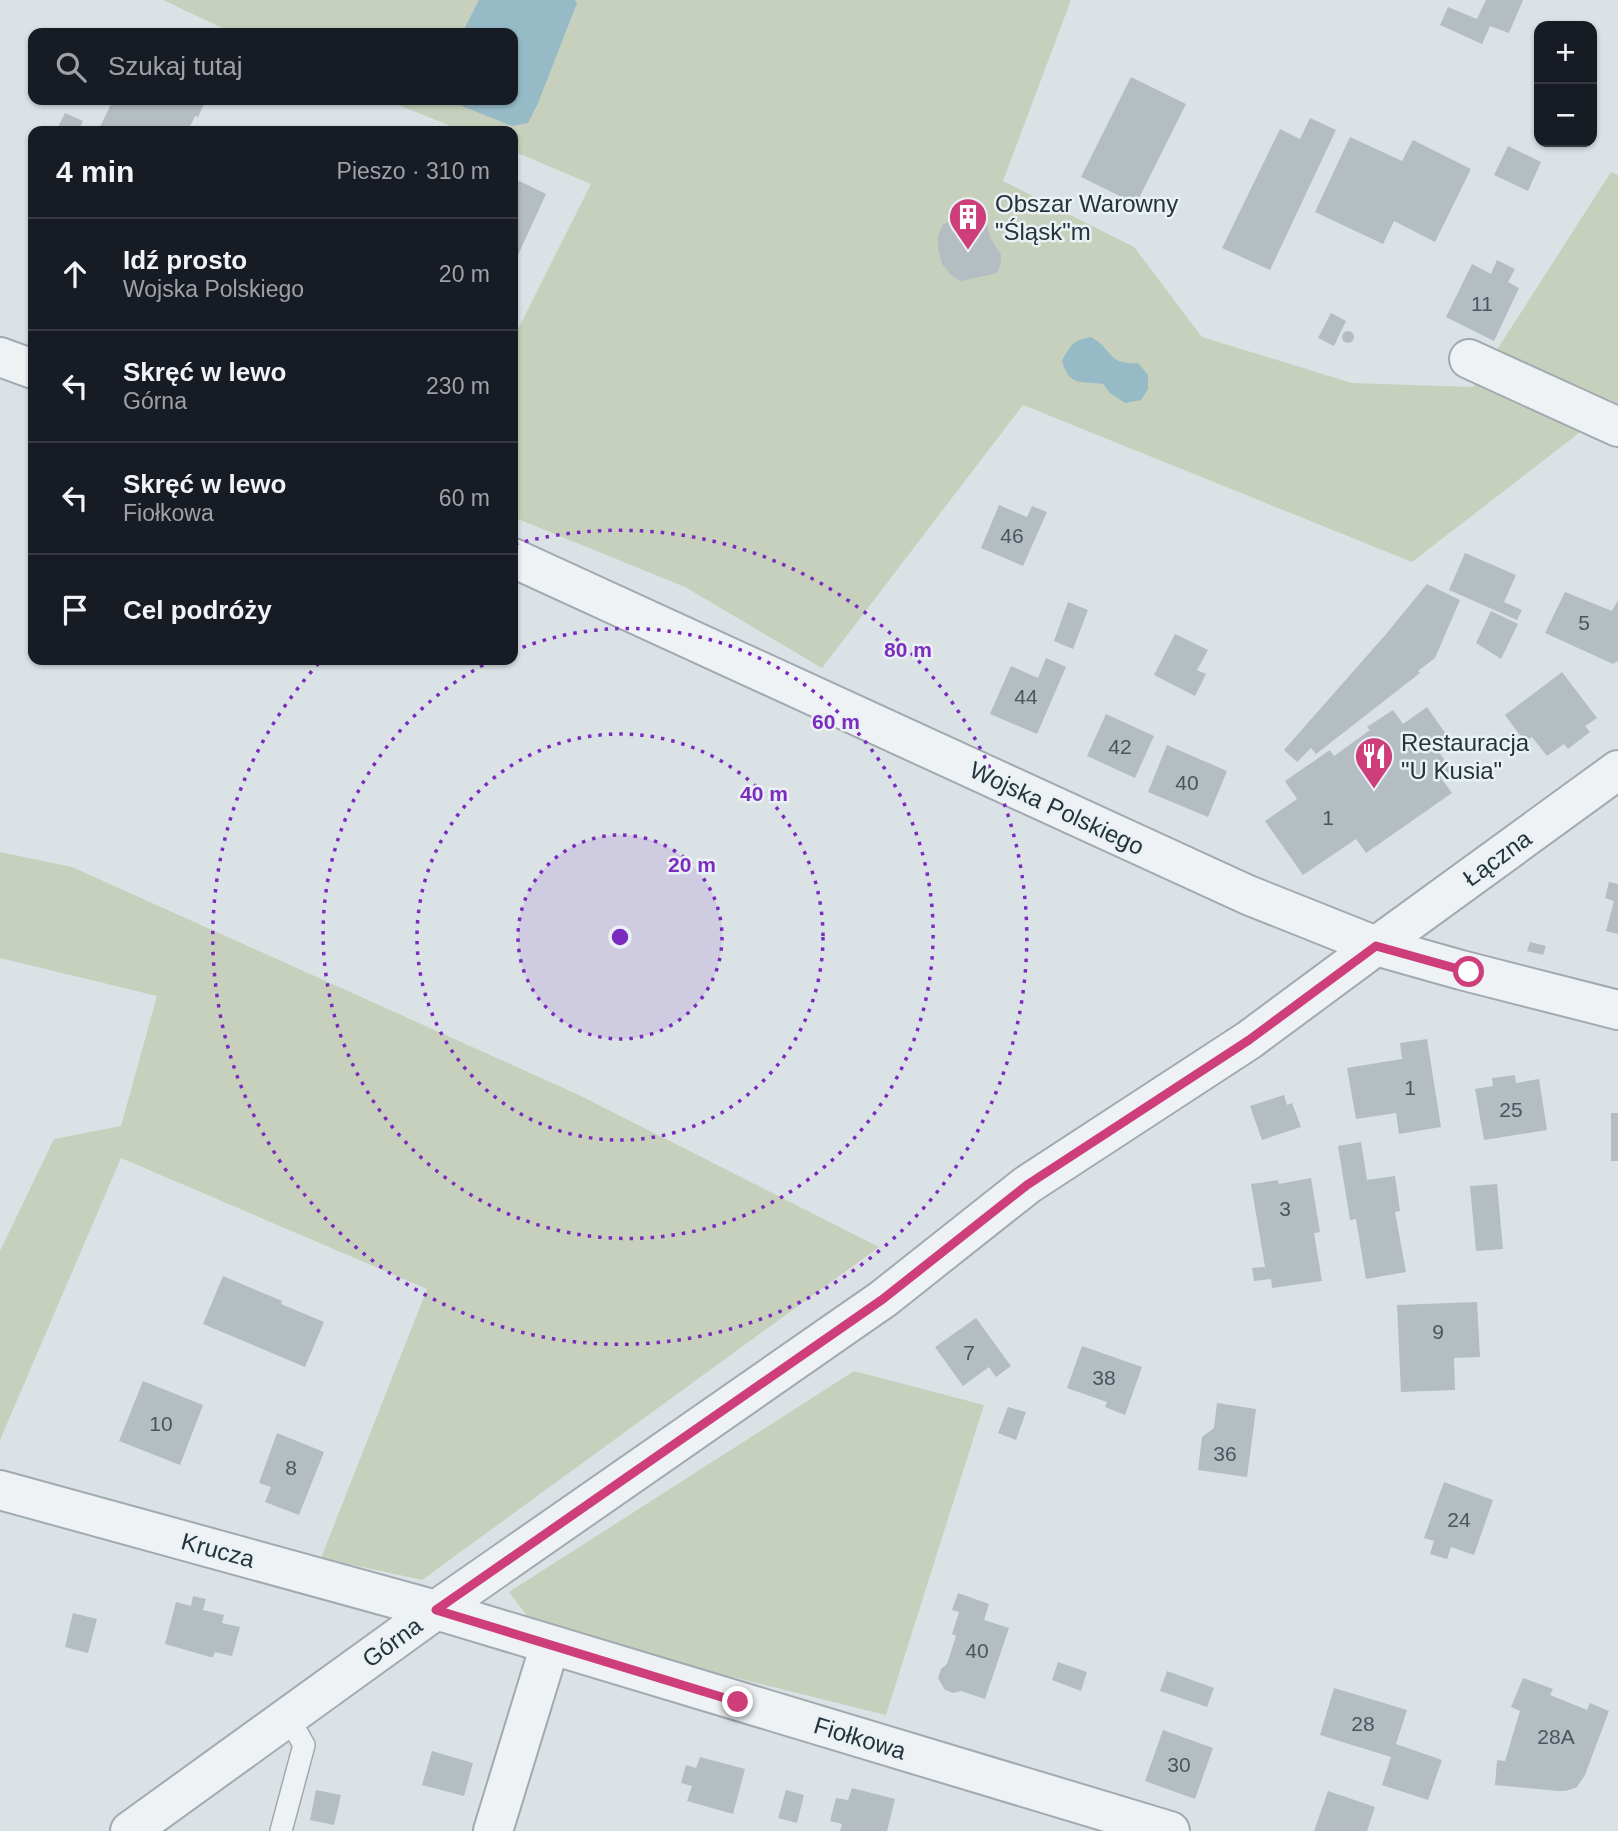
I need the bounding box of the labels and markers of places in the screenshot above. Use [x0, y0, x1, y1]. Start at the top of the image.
place label: Obszar Warowny "Śląsk"m [995, 190, 1178, 245]
building icon: Obszar Warowny "Śląsk"m [947, 196, 989, 251]
place label: Restauracja "U Kusia" [1401, 729, 1530, 784]
restaurant icon: Restauracja "U Kusia" [1353, 735, 1395, 790]
centre of rings [608, 925, 632, 949]

